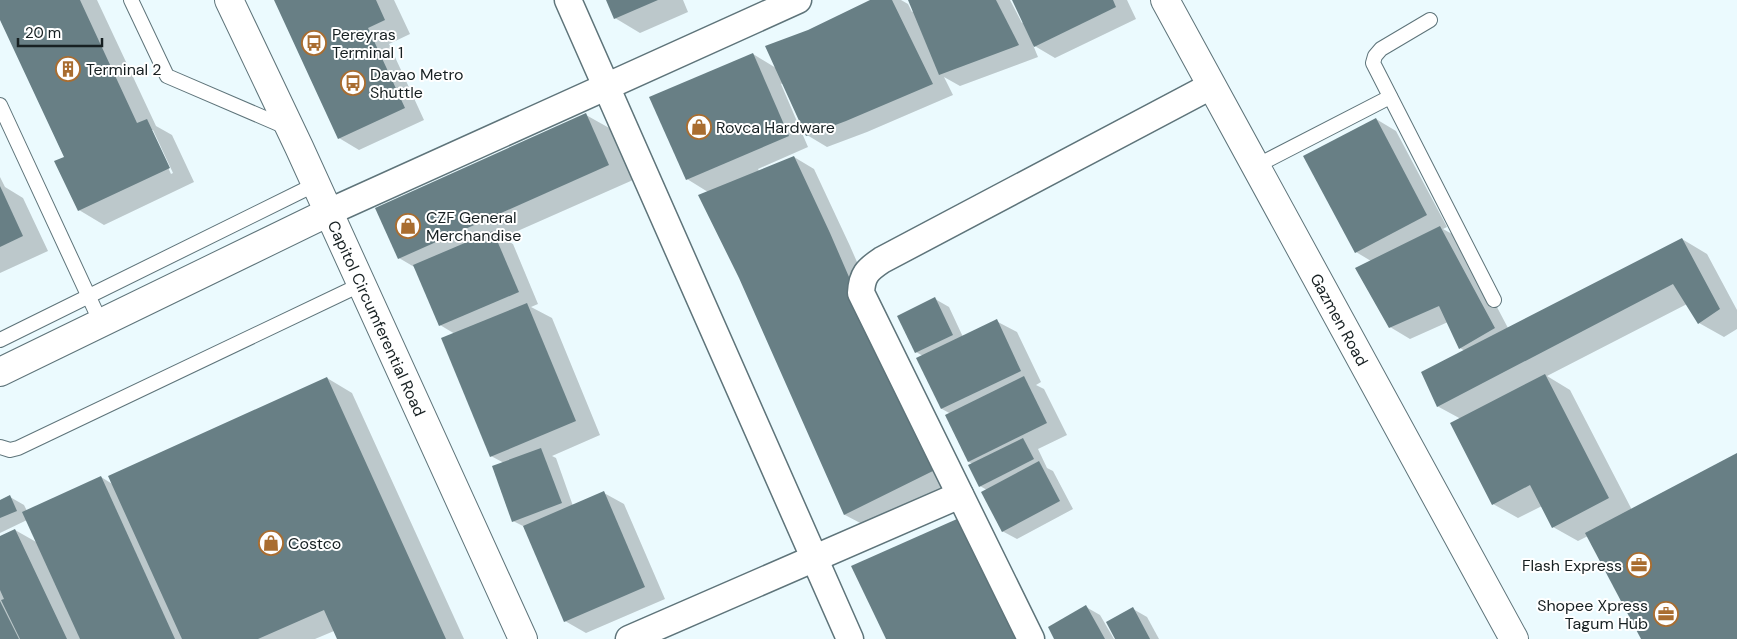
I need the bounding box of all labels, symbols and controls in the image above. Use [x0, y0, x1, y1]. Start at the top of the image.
scale bar [18, 15, 101, 47]
text: 20 m [25, 23, 61, 43]
place label: Pereyras Terminal 1 [332, 24, 403, 63]
bus stop icon: Pereyras Terminal 1 [301, 30, 327, 56]
building icon: Terminal 2 [55, 56, 81, 82]
place label: Terminal 2 [86, 59, 162, 80]
place label: Davao Metro Shuttle [370, 64, 464, 103]
bus stop icon: Davao Metro Shuttle [340, 70, 366, 96]
shop icon: Rovca Hardware [686, 114, 712, 140]
place label: Rovca Hardware [716, 117, 835, 138]
place label: CZF General Merchandise [426, 207, 521, 246]
shop icon: CZF General Merchandise [395, 213, 421, 239]
street label: Capitol Circumferential Road [323, 217, 430, 420]
street label: Gazmen Road [1305, 270, 1373, 370]
shop icon: Costco [258, 530, 284, 556]
place label: Costco [288, 533, 341, 554]
office icon: Flash Express [1626, 552, 1652, 578]
place label: Flash Express [1522, 555, 1622, 576]
place label: Shopee Xpress Tagum Hub [1537, 595, 1648, 634]
office icon: Shopee Xpress Tagum Hub [1653, 601, 1679, 627]

